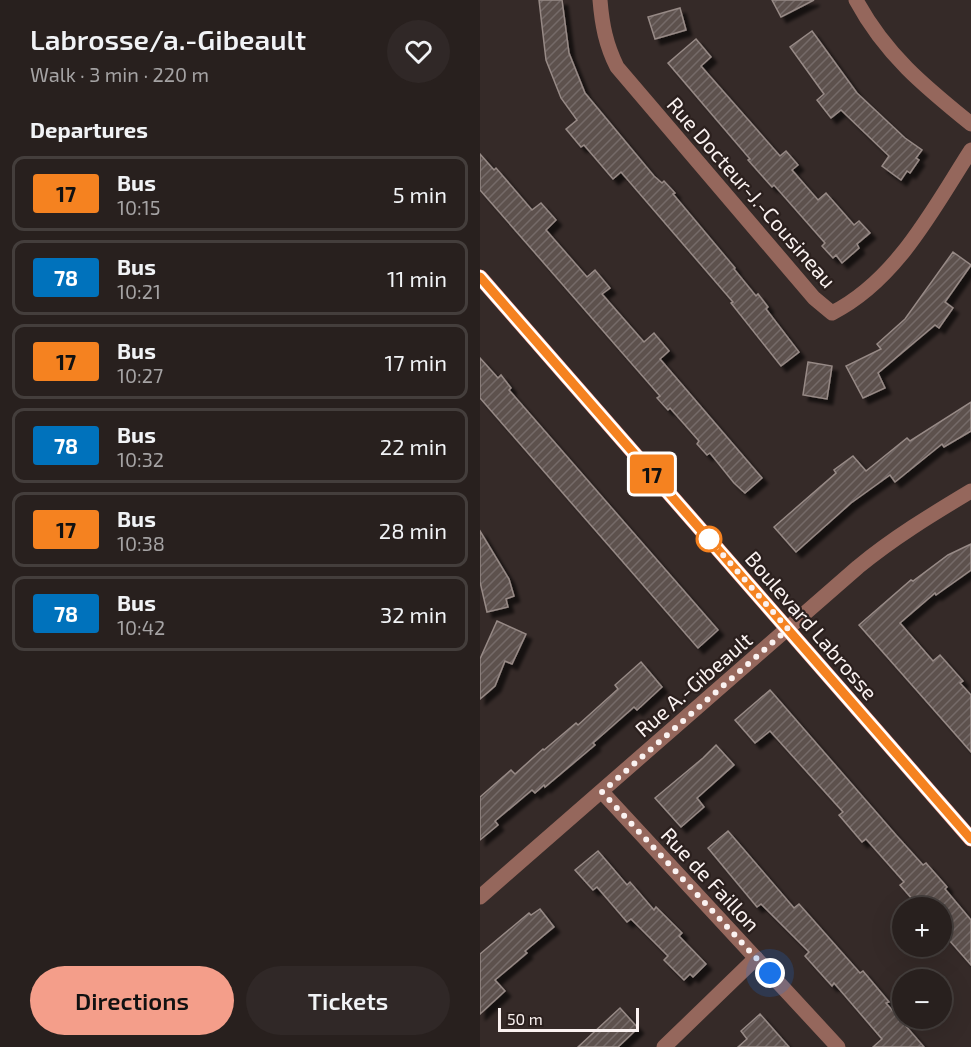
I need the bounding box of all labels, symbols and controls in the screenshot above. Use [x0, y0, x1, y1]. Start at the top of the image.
button: heart [387, 20, 450, 83]
text: Labrosse/a.-Gibeault [30, 22, 306, 56]
text: Walk · 3 min · 220 m [30, 62, 209, 86]
street label: Rue Docteur-J.-Cousineau [662, 92, 842, 292]
text: Departures [30, 116, 148, 142]
text: Bus [117, 169, 156, 195]
text: 17 [56, 181, 76, 206]
text: 5 min [393, 181, 447, 207]
text: 10:15 [117, 195, 160, 219]
text: Bus [117, 253, 156, 279]
text: 78 [54, 265, 78, 290]
text: 11 min [387, 265, 447, 291]
text: 10:21 [117, 279, 161, 303]
text: Bus [117, 337, 156, 363]
text: 17 [56, 349, 76, 374]
text: 17 min [385, 349, 447, 375]
text: 10:27 [117, 363, 163, 387]
text: Bus [117, 421, 156, 447]
text: 78 [54, 433, 78, 458]
text: 22 min [380, 433, 447, 459]
text: 10:32 [117, 447, 164, 471]
line badge: 17 [625, 454, 679, 494]
text: 17 [642, 462, 662, 487]
text: Bus [117, 505, 156, 531]
text: 17 [56, 517, 76, 542]
text: 28 min [379, 517, 447, 543]
unlabelled marker [696, 526, 722, 552]
text: 10:38 [117, 531, 165, 555]
street label: Boulevard Labrosse [741, 546, 883, 704]
text: Bus [117, 589, 156, 615]
text: 78 [54, 601, 78, 626]
text: 32 min [380, 601, 447, 627]
text: 10:42 [117, 615, 165, 639]
street label: Rue A.-Gibeault [629, 626, 757, 742]
street label: Rue de Faillon [656, 822, 766, 936]
map controls [892, 897, 952, 1029]
button: + [892, 897, 952, 957]
your location [755, 958, 785, 988]
button: Directions [30, 966, 234, 1035]
button: Tickets [246, 966, 450, 1035]
button: − [892, 969, 952, 1029]
scale bar [498, 1005, 639, 1032]
text: 50 m [507, 1009, 543, 1028]

